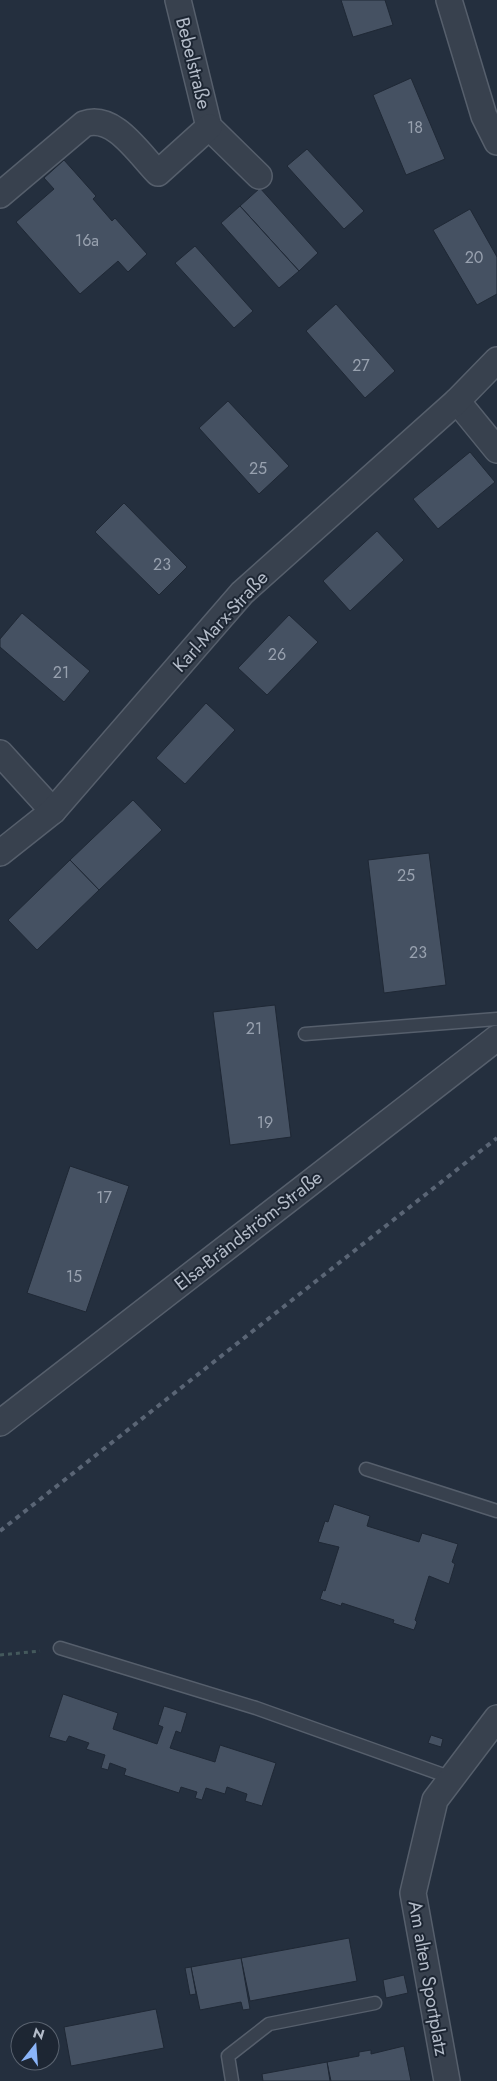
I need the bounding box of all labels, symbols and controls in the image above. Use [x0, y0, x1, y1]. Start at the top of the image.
street label: Bebelstraße [169, 14, 218, 112]
house number: 18 [407, 116, 423, 139]
house number: 16a [75, 229, 99, 252]
house number: 20 [465, 246, 483, 269]
house number: 27 [352, 354, 370, 377]
house number: 25 [249, 457, 267, 480]
house number: 23 [153, 553, 171, 576]
street label: Karl-Marx-Straße [166, 565, 275, 678]
house number: 26 [268, 643, 286, 666]
house number: 21 [53, 661, 69, 684]
house number: 25 [397, 864, 415, 887]
house number: 23 [409, 941, 427, 964]
house number: 21 [246, 1017, 262, 1040]
house number: 19 [257, 1111, 273, 1134]
street label: Elsa-Brändström-Straße [168, 1164, 328, 1297]
house number: 17 [96, 1186, 112, 1209]
house number: 15 [66, 1265, 82, 1288]
street label: Am alten Sportplatz [402, 1898, 455, 2058]
north arrow [10, 2021, 60, 2071]
text: N [31, 2022, 47, 2045]

